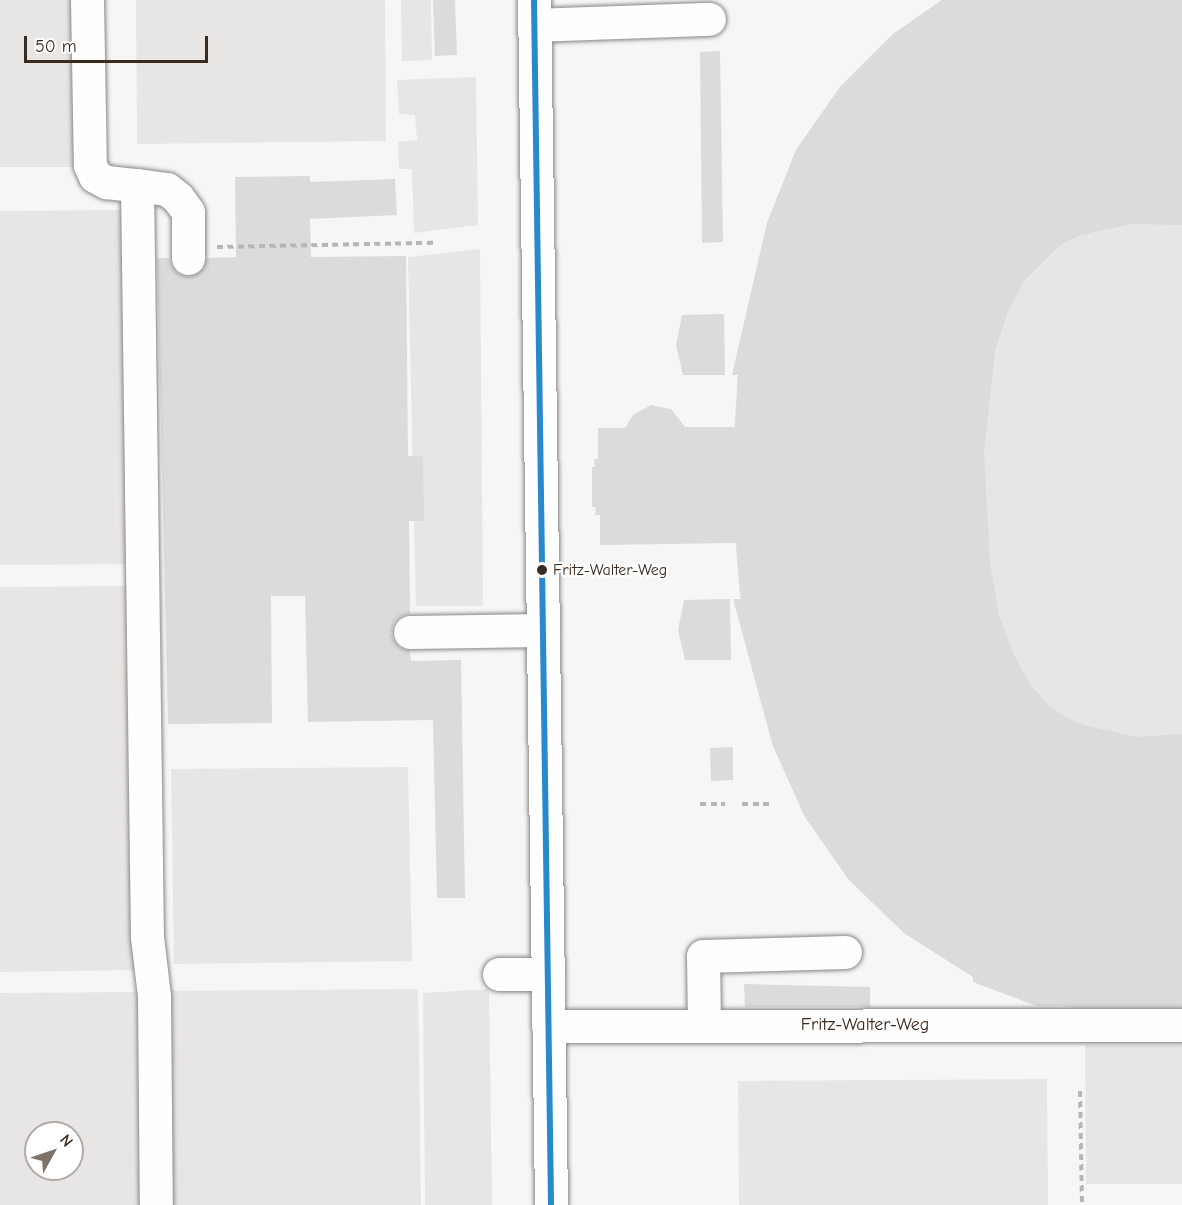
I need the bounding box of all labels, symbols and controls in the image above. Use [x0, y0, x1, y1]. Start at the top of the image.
scale bar [27, 24, 212, 62]
text: 50 m [35, 36, 77, 57]
place label: Fritz-Walter-Weg [553, 560, 667, 580]
marker: Fritz-Walter-Weg [536, 564, 548, 576]
street label: Fritz-Walter-Weg [801, 1014, 929, 1036]
north arrow [24, 1121, 84, 1181]
text: N [56, 1131, 77, 1150]

